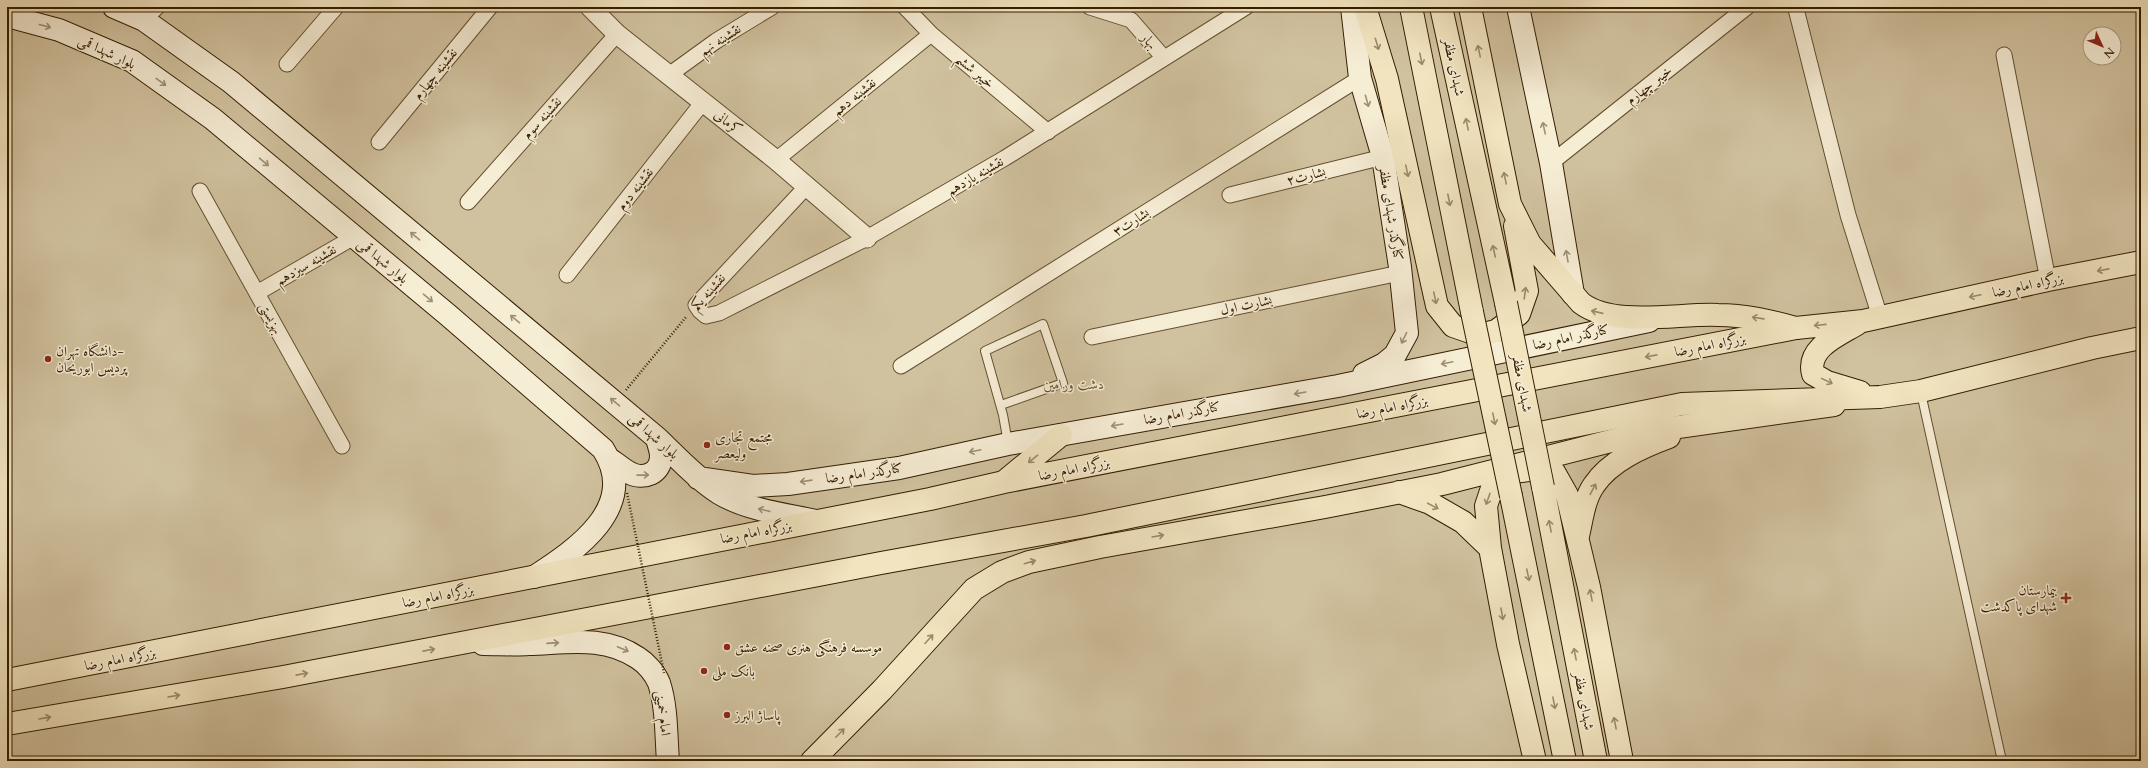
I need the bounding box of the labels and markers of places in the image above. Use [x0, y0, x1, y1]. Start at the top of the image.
place label: دانشگاه تهران- پردیس ابوریحان [56, 342, 128, 377]
marker: دانشگاه تهران- پردیس ابوریحان [43, 354, 53, 364]
place label: مجتمع تجاری ولیعصر [713, 428, 773, 463]
marker: مجتمع تجاری ولیعصر [702, 440, 712, 450]
place label: بیمارستان شهدای پاکدشت [1980, 581, 2058, 617]
marker: بیمارستان شهدای پاکدشت [2060, 592, 2072, 604]
place label: موسسه فرهنگی هنری صحنه عشق [735, 638, 882, 657]
marker: موسسه فرهنگی هنری صحنه عشق [722, 642, 732, 652]
place label: بانک ملی [712, 662, 755, 681]
marker: بانک ملی [699, 666, 709, 676]
place label: پاساژ البرز [733, 706, 781, 726]
marker: پاساژ البرز [722, 710, 732, 720]

